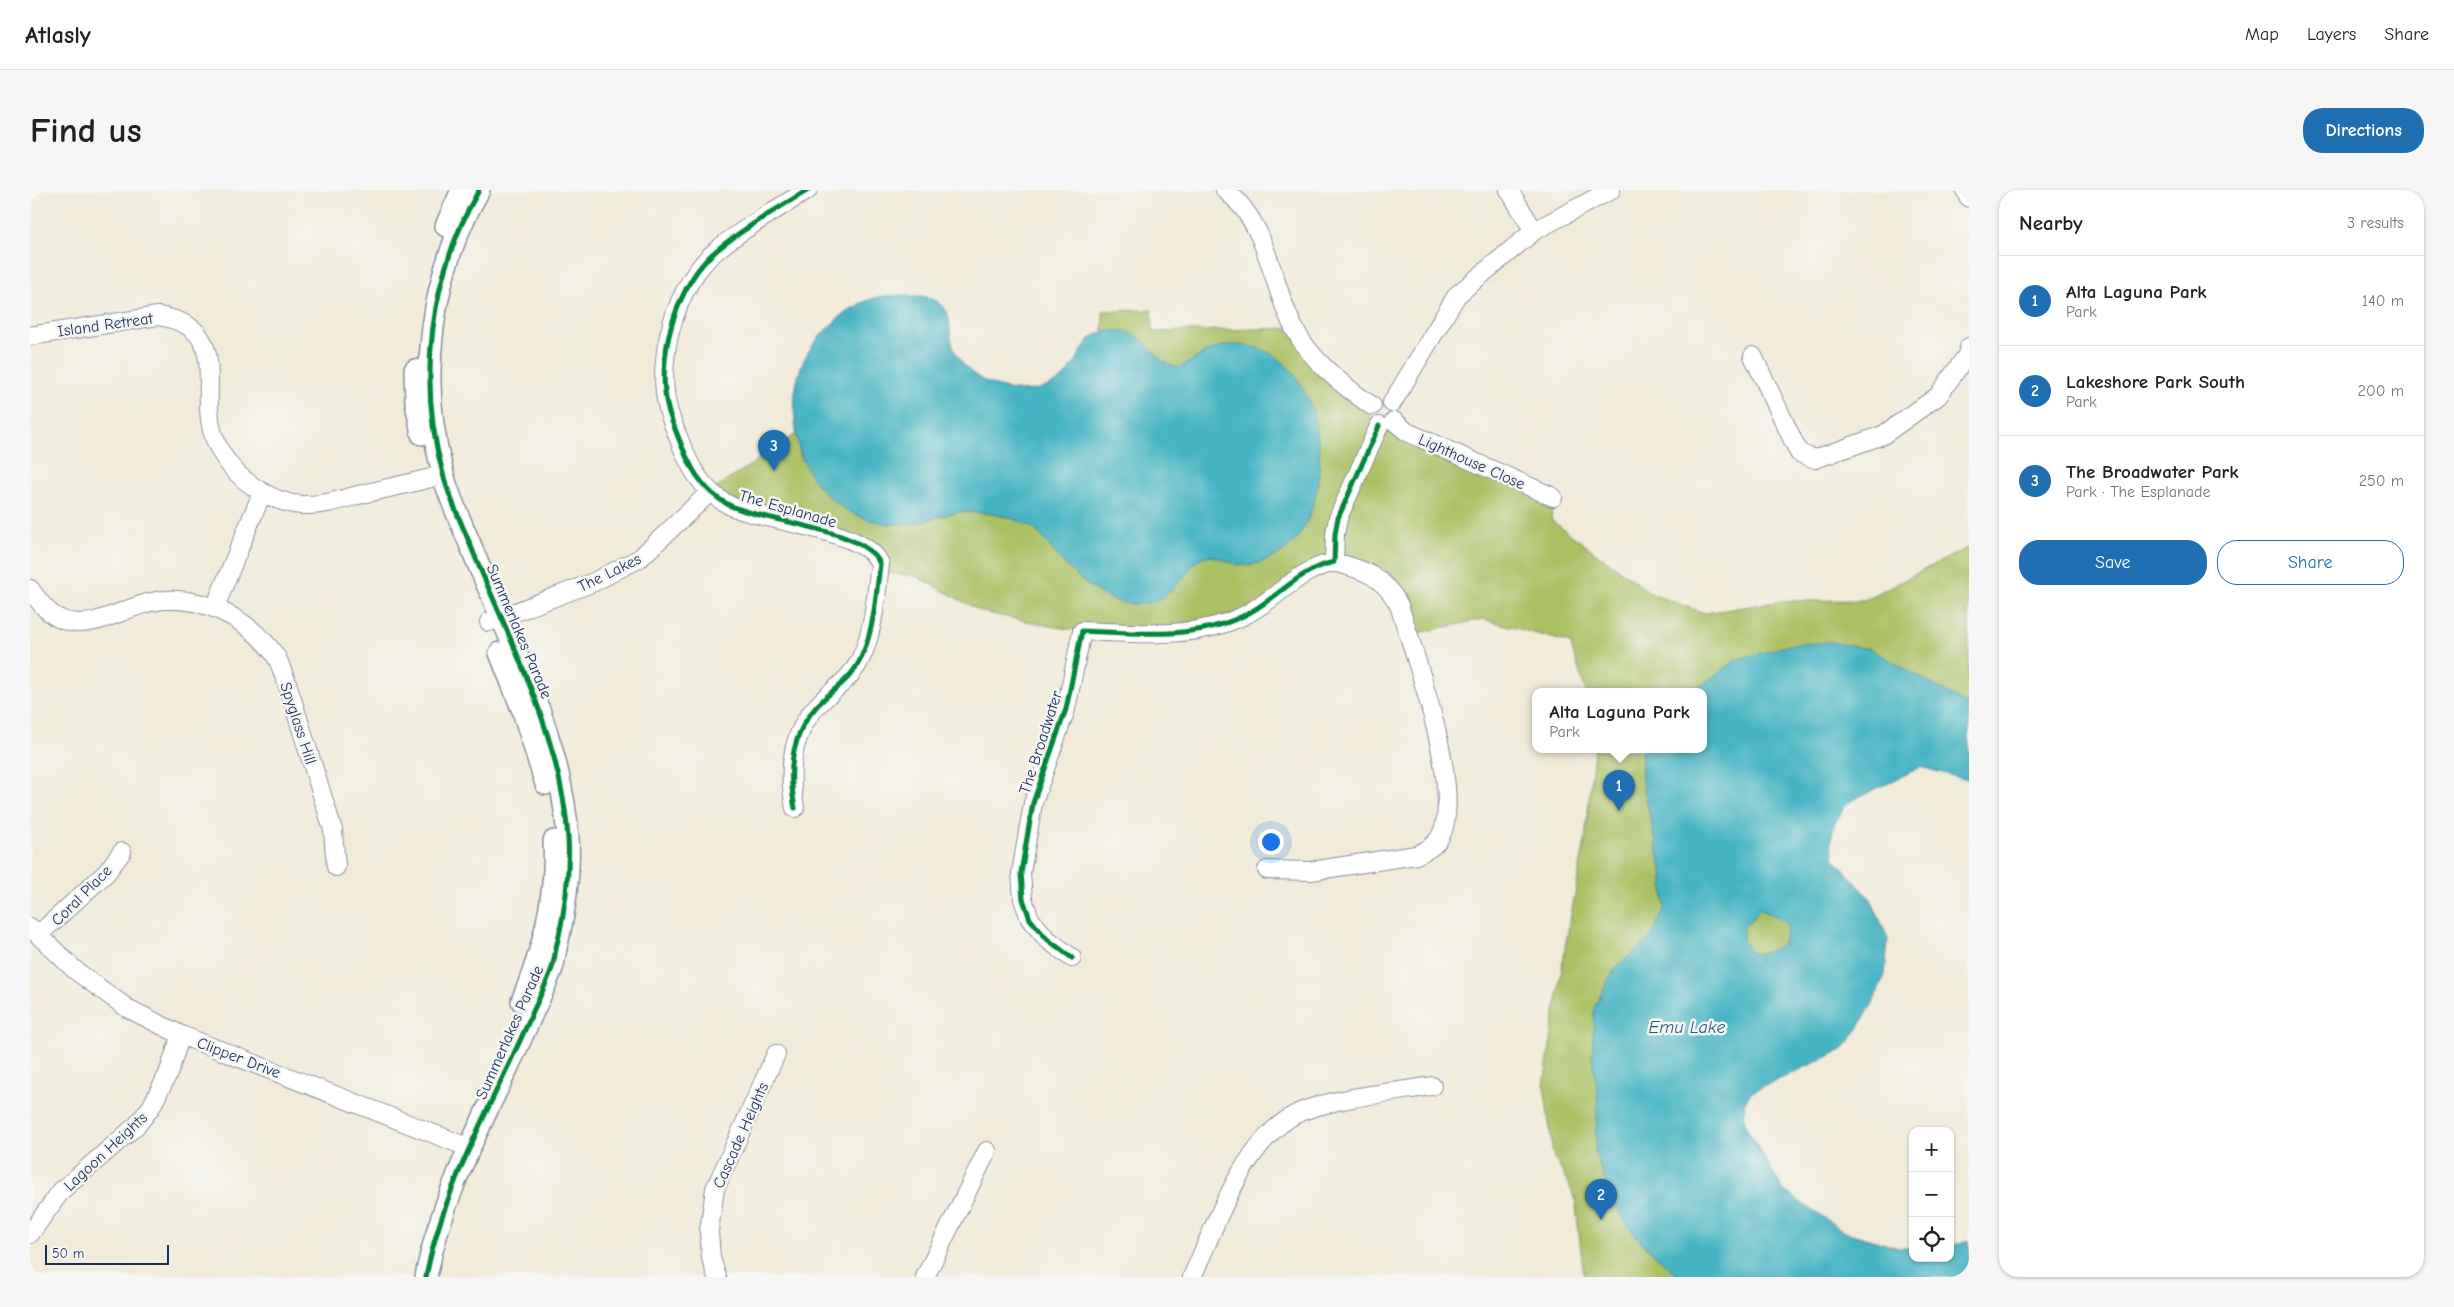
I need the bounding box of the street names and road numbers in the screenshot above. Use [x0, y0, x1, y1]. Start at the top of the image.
street label: Island Retreat [56, 309, 154, 341]
street label: Lighthouse Close [1416, 430, 1528, 493]
street label: The Esplanade [737, 486, 838, 531]
street label: The Lakes [575, 550, 644, 596]
street label: Summerlakes Parade [483, 561, 556, 701]
street label: Spyglass Hill [276, 680, 320, 767]
street label: The Broadwater [1016, 688, 1066, 796]
street label: Coral Place [48, 862, 116, 930]
street label: Summerlakes Parade [472, 963, 547, 1102]
street label: Clipper Drive [194, 1034, 283, 1082]
street label: Cascade Heights [710, 1079, 772, 1191]
street label: Lagoon Heights [60, 1108, 151, 1195]

